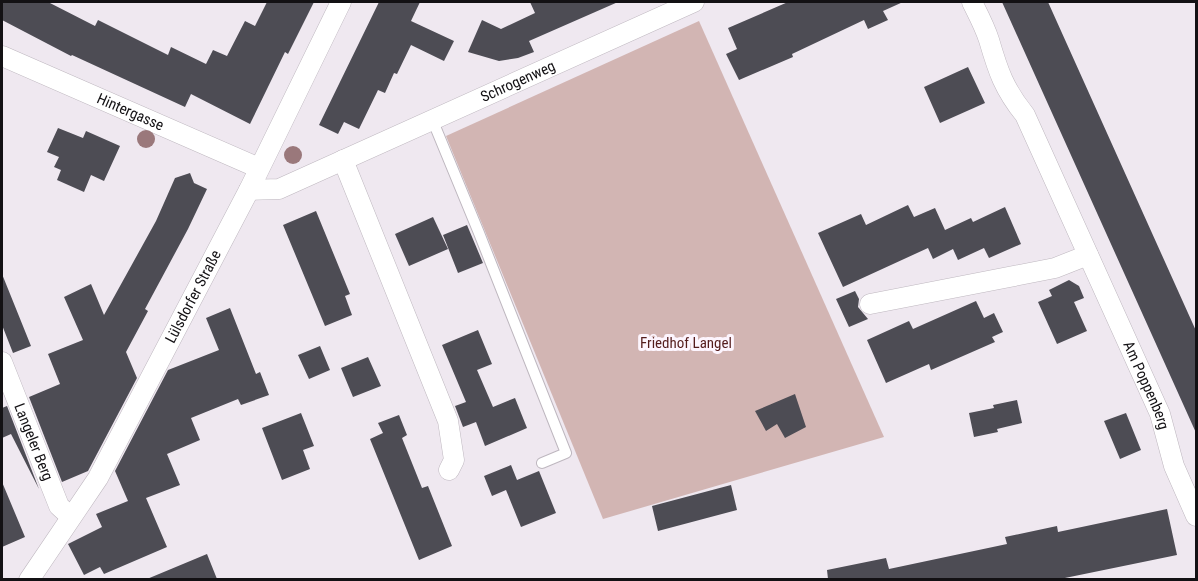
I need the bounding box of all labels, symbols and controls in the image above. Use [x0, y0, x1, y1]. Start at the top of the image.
street label: Schrogenweg [478, 57, 558, 106]
street label: Hintergasse [94, 89, 167, 134]
street label: Lülsdorfer Straße [161, 247, 225, 346]
park label: Friedhof Langel [640, 334, 732, 352]
street label: Am Poppenberg [1119, 338, 1173, 431]
street label: Langeler Berg [10, 401, 57, 483]

